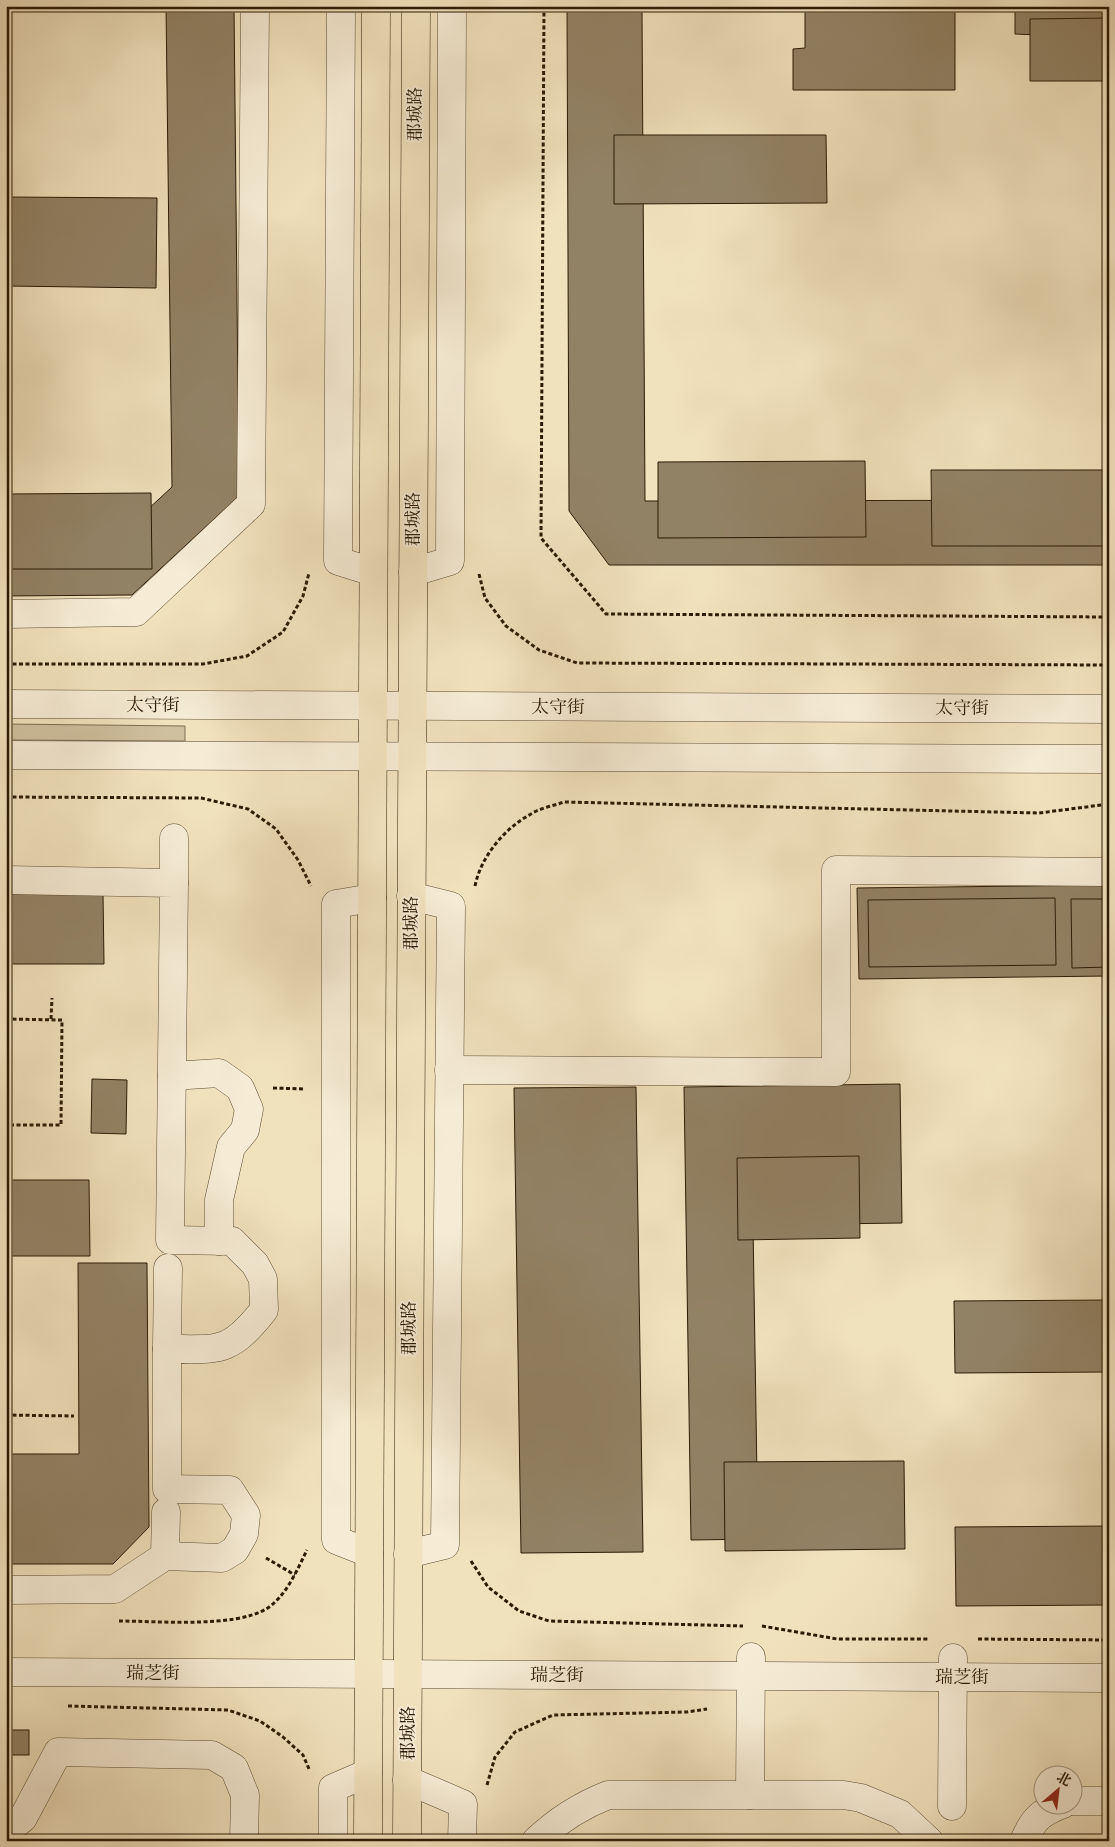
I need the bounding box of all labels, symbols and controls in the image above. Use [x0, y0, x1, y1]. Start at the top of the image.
street label: 郡城路 [403, 87, 427, 141]
street label: 郡城路 [401, 492, 425, 546]
street label: 太守街 [126, 693, 180, 717]
street label: 太守街 [531, 695, 585, 719]
street label: 太守街 [935, 696, 989, 720]
street label: 郡城路 [399, 896, 423, 950]
street label: 郡城路 [397, 1301, 421, 1355]
street label: 瑞芝街 [126, 1661, 180, 1685]
street label: 瑞芝街 [530, 1663, 584, 1687]
street label: 瑞芝街 [935, 1665, 989, 1689]
street label: 郡城路 [396, 1706, 420, 1760]
north arrow [1032, 1764, 1082, 1814]
text: 北 [1053, 1767, 1075, 1791]

